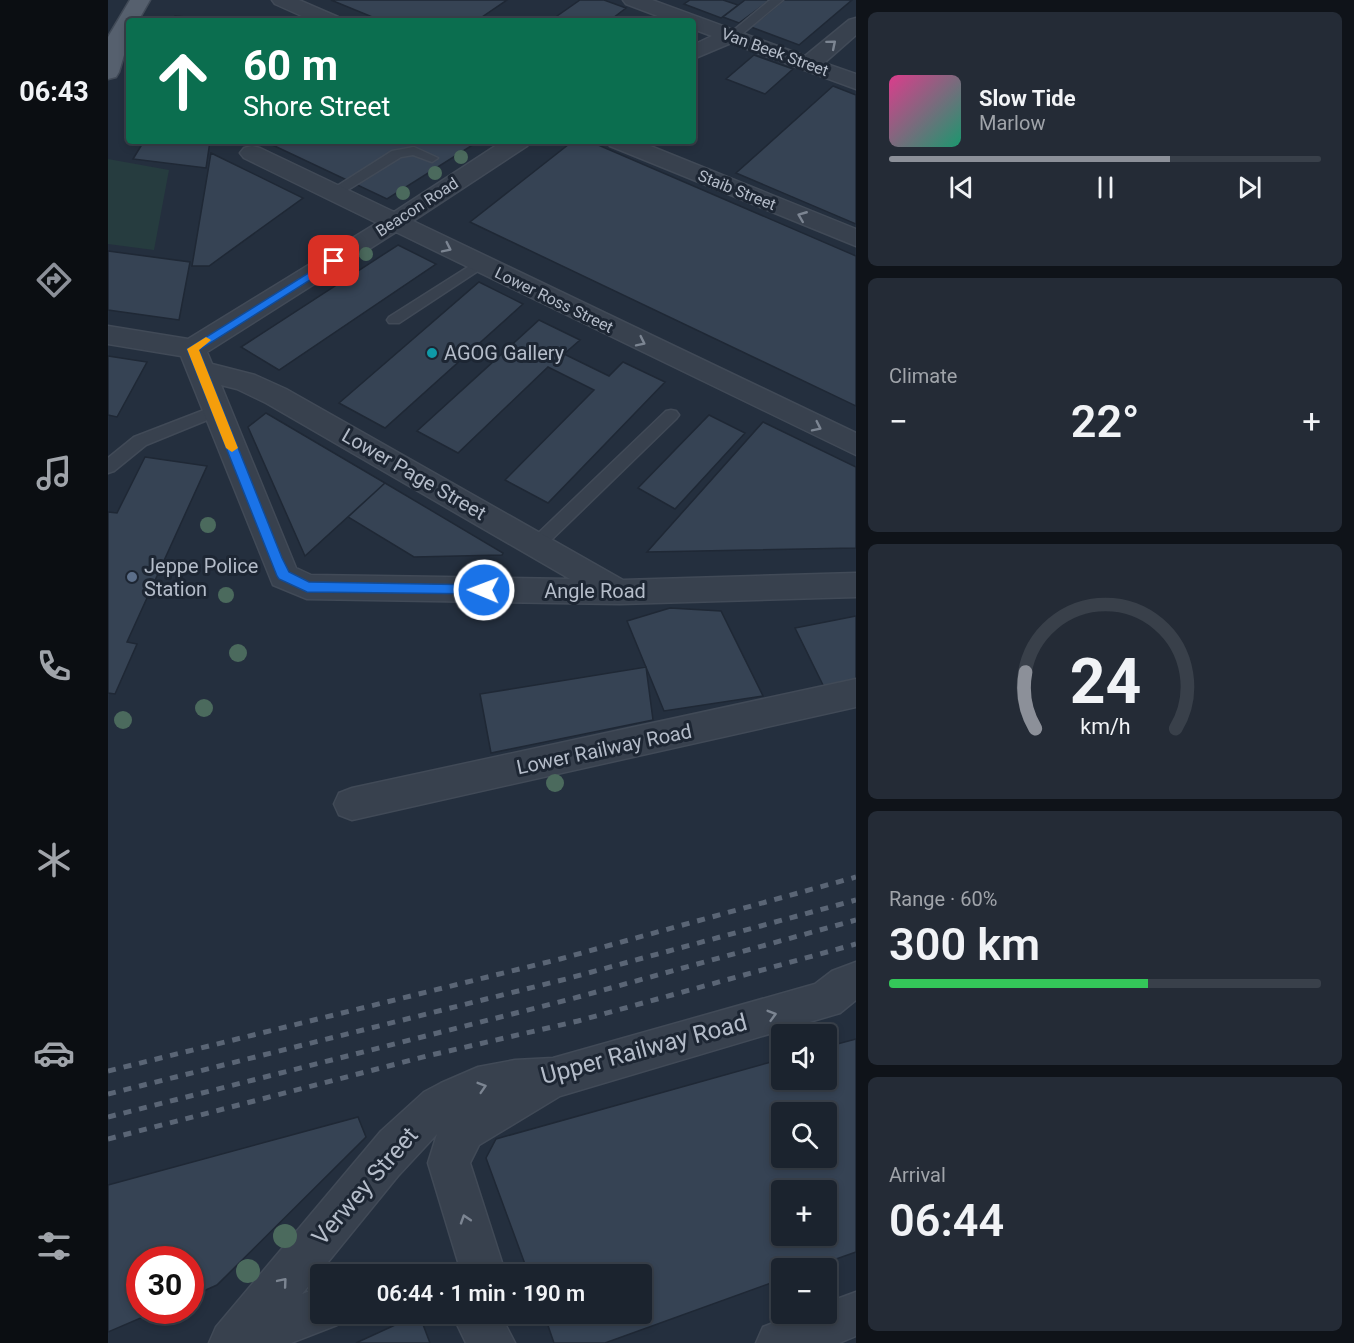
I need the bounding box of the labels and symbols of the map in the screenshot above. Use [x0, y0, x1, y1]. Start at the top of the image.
street label: Van Beek Street [719, 24, 831, 80]
one-way arrow [825, 40, 836, 51]
street label: Staib Street [695, 166, 779, 214]
street label: Beacon Road [372, 173, 462, 241]
one-way arrow [797, 211, 808, 223]
pin [308, 235, 359, 286]
one-way arrow [440, 241, 451, 253]
street label: Lower Ross Street [492, 263, 616, 337]
one-way arrow [635, 335, 646, 346]
place label: AGOG Gallery [444, 341, 565, 365]
marker: AGOG Gallery [425, 346, 439, 360]
one-way arrow [811, 419, 822, 431]
street label: Lower Page Street [338, 423, 490, 525]
place label: Jeppe Police Station [144, 554, 258, 601]
position arrow [452, 558, 516, 622]
marker: Jeppe Police Station [125, 570, 139, 584]
street label: Angle Road [544, 579, 646, 603]
street label: Lower Railway Road [514, 719, 694, 779]
street label: Upper Railway Road [538, 1008, 750, 1090]
one-way arrow [766, 1010, 777, 1022]
one-way arrow [476, 1082, 487, 1094]
street label: Verwey Street [306, 1121, 424, 1251]
one-way arrow [460, 1214, 473, 1225]
speed limit sign: 30 [126, 1246, 204, 1324]
one-way arrow [276, 1278, 287, 1289]

